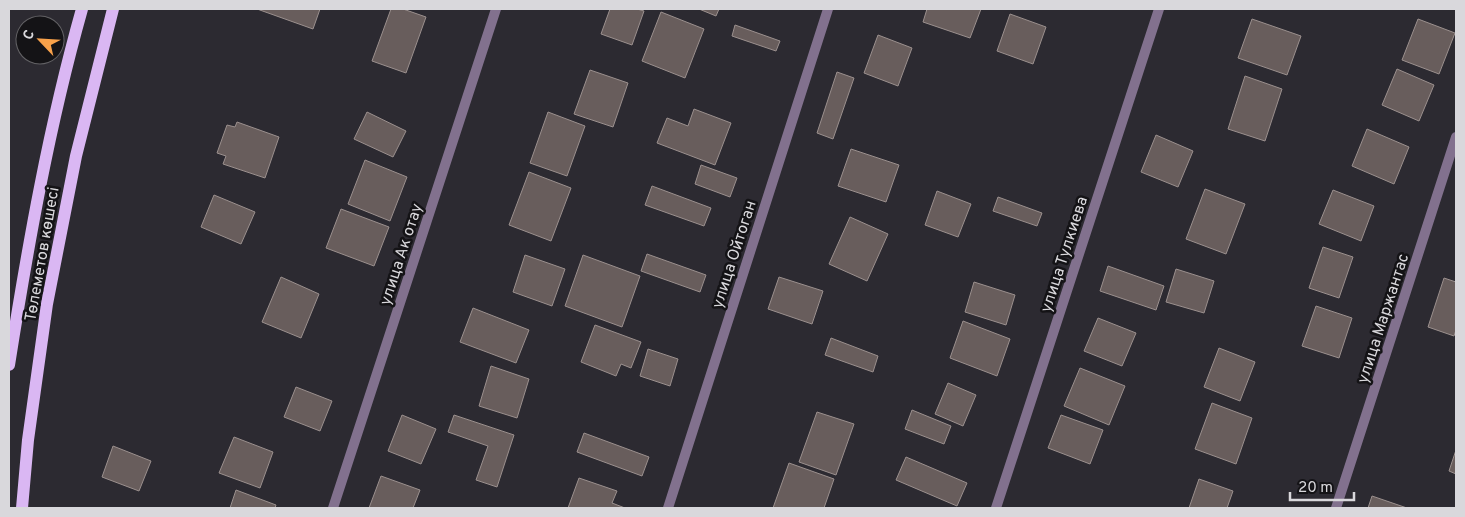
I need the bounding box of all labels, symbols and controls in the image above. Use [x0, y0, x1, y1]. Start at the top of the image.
north arrow [15, 15, 65, 65]
text: С [20, 27, 39, 43]
street label: Төлеметов көшесі [21, 186, 65, 323]
street label: улица Тулкиева [1037, 194, 1093, 315]
street label: улица Ойтоган [708, 198, 762, 311]
street label: улица Ак отау [376, 201, 428, 308]
street label: улица Маржантас [1354, 251, 1414, 386]
scale bar [1290, 470, 1354, 502]
text: 20 m [1298, 479, 1333, 498]

